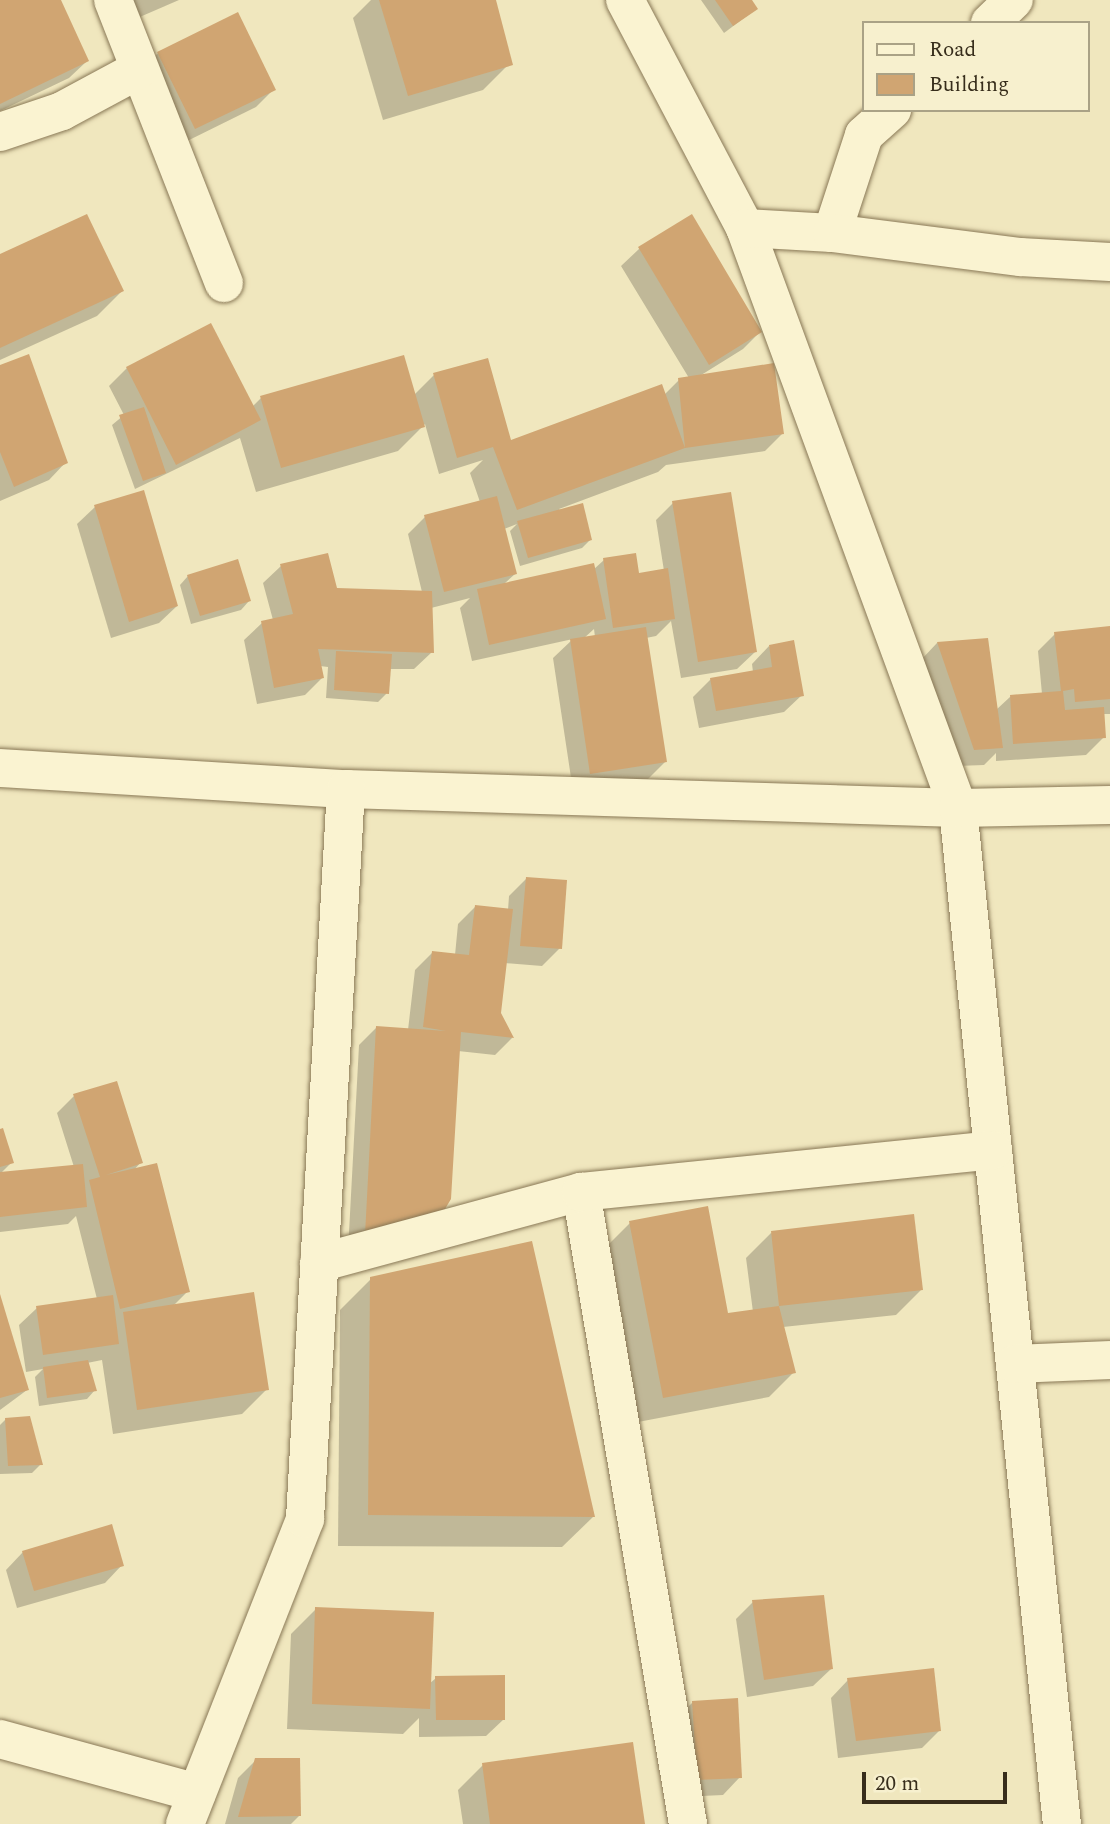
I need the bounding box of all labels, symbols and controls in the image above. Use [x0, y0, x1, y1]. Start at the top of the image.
legend [862, 21, 1089, 112]
text: Road [929, 34, 976, 66]
text: Building [929, 69, 1009, 101]
scale bar [865, 1758, 1010, 1802]
text: 20 m [875, 1768, 919, 1800]

